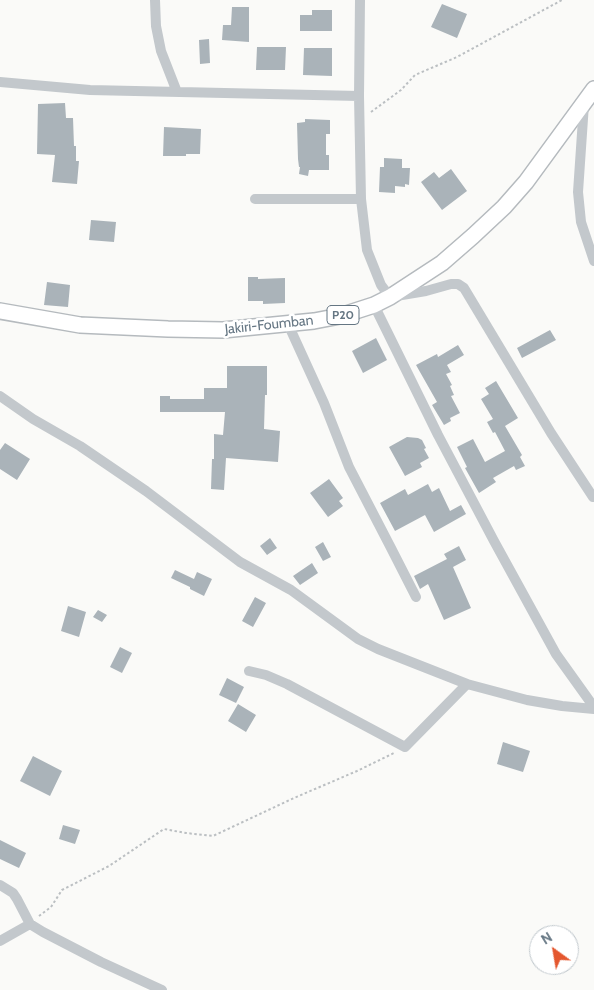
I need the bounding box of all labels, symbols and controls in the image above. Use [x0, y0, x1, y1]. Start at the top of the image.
road number: P20 [327, 306, 359, 324]
street label: Jakiri-Foumban [224, 312, 314, 338]
north arrow [529, 925, 579, 975]
text: N [538, 928, 556, 948]

